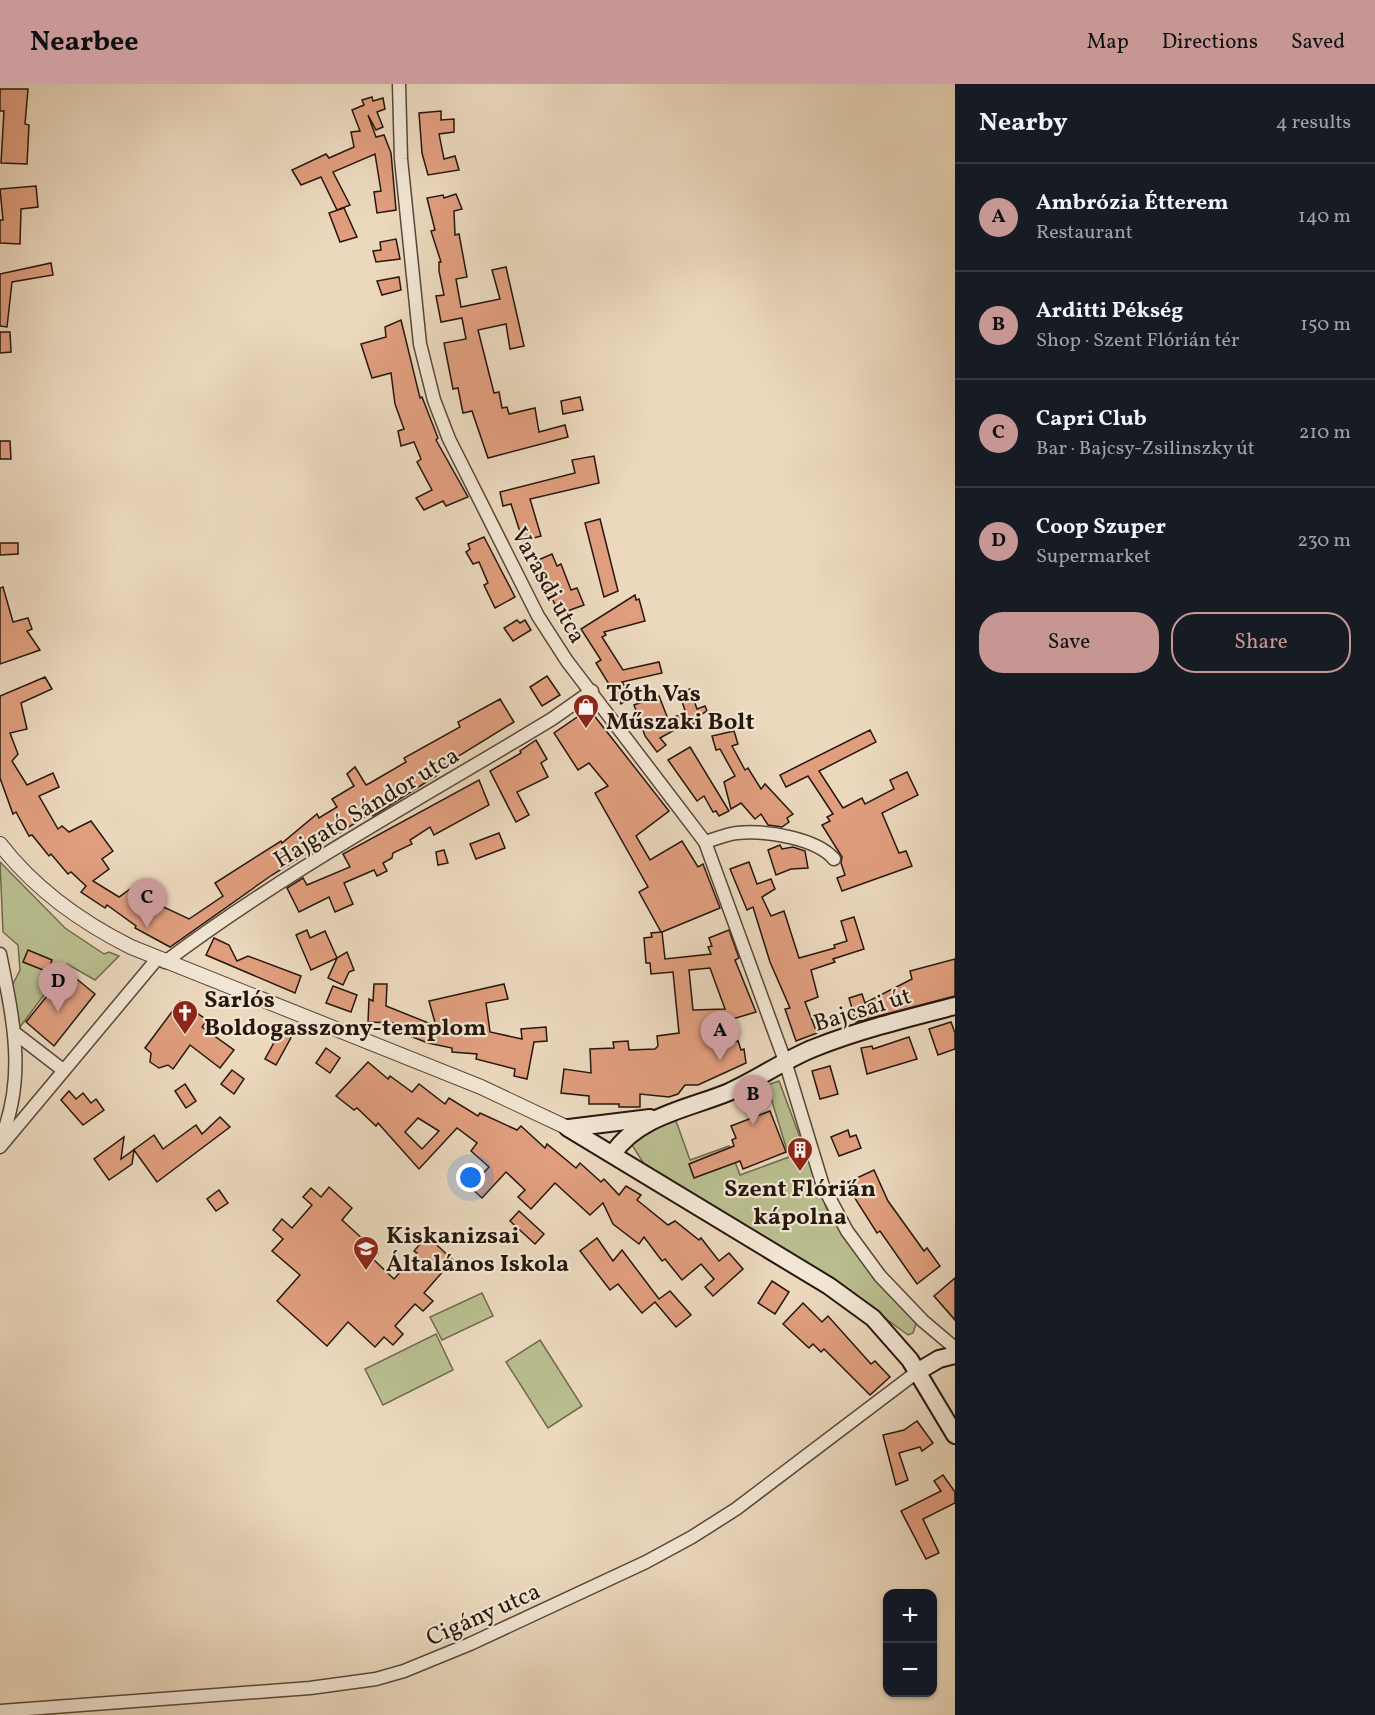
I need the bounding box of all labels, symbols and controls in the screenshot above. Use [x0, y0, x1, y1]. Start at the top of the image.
text: Nearbee [30, 23, 139, 62]
text: Map [1087, 28, 1129, 57]
text: Directions [1162, 28, 1258, 57]
text: Saved [1291, 28, 1345, 57]
text: Nearby [979, 105, 1068, 141]
text: 4 results [1276, 109, 1351, 137]
text: Ambrózia Étterem [1036, 188, 1229, 219]
text: A [991, 203, 1006, 231]
text: 140 m [1298, 203, 1351, 231]
text: Restaurant [1036, 219, 1133, 247]
text: Arditti Pékség [1036, 296, 1183, 327]
text: B [992, 311, 1005, 339]
text: 150 m [1300, 311, 1351, 339]
text: Shop · Szent Flórián tér [1036, 327, 1239, 355]
text: Capri Club [1036, 404, 1147, 435]
text: C [992, 419, 1005, 447]
text: 210 m [1299, 419, 1351, 447]
text: Bar · Bajcsy-Zsilinszky út [1036, 435, 1255, 463]
text: Coop Szuper [1036, 512, 1166, 543]
street label: Varasdi utca [501, 522, 593, 650]
text: D [991, 527, 1006, 555]
text: 230 m [1297, 527, 1351, 555]
text: Supermarket [1036, 543, 1151, 571]
button: Save [979, 612, 1159, 673]
button: Share [1171, 612, 1351, 673]
place label: Tóth Vas Műszaki Bolt [606, 678, 754, 740]
shop icon: Tóth Vas Műszaki Bolt [571, 692, 601, 730]
street label: Hajgató Sándor utca [268, 740, 466, 878]
pin: C [128, 878, 166, 928]
pin: D [38, 962, 78, 1012]
street label: Bajcsai út [809, 980, 916, 1042]
place label: Sarlós Boldogasszony-templom [204, 984, 486, 1046]
church icon: Sarlós Boldogasszony-templom [170, 998, 200, 1036]
pin: A [700, 1012, 740, 1061]
pin: B [734, 1076, 772, 1125]
building icon: Szent Flórián kápolna [785, 1135, 815, 1173]
your location [456, 1163, 485, 1192]
place label: Szent Flórián kápolna [724, 1173, 876, 1235]
place label: Kiskanizsai Általános Iskola [386, 1220, 569, 1282]
school or university icon: Kiskanizsai Általános Iskola [351, 1234, 381, 1272]
street label: Cigány utca [421, 1575, 546, 1656]
map controls [883, 1589, 937, 1697]
button: + [883, 1589, 937, 1643]
button: − [883, 1643, 937, 1697]

